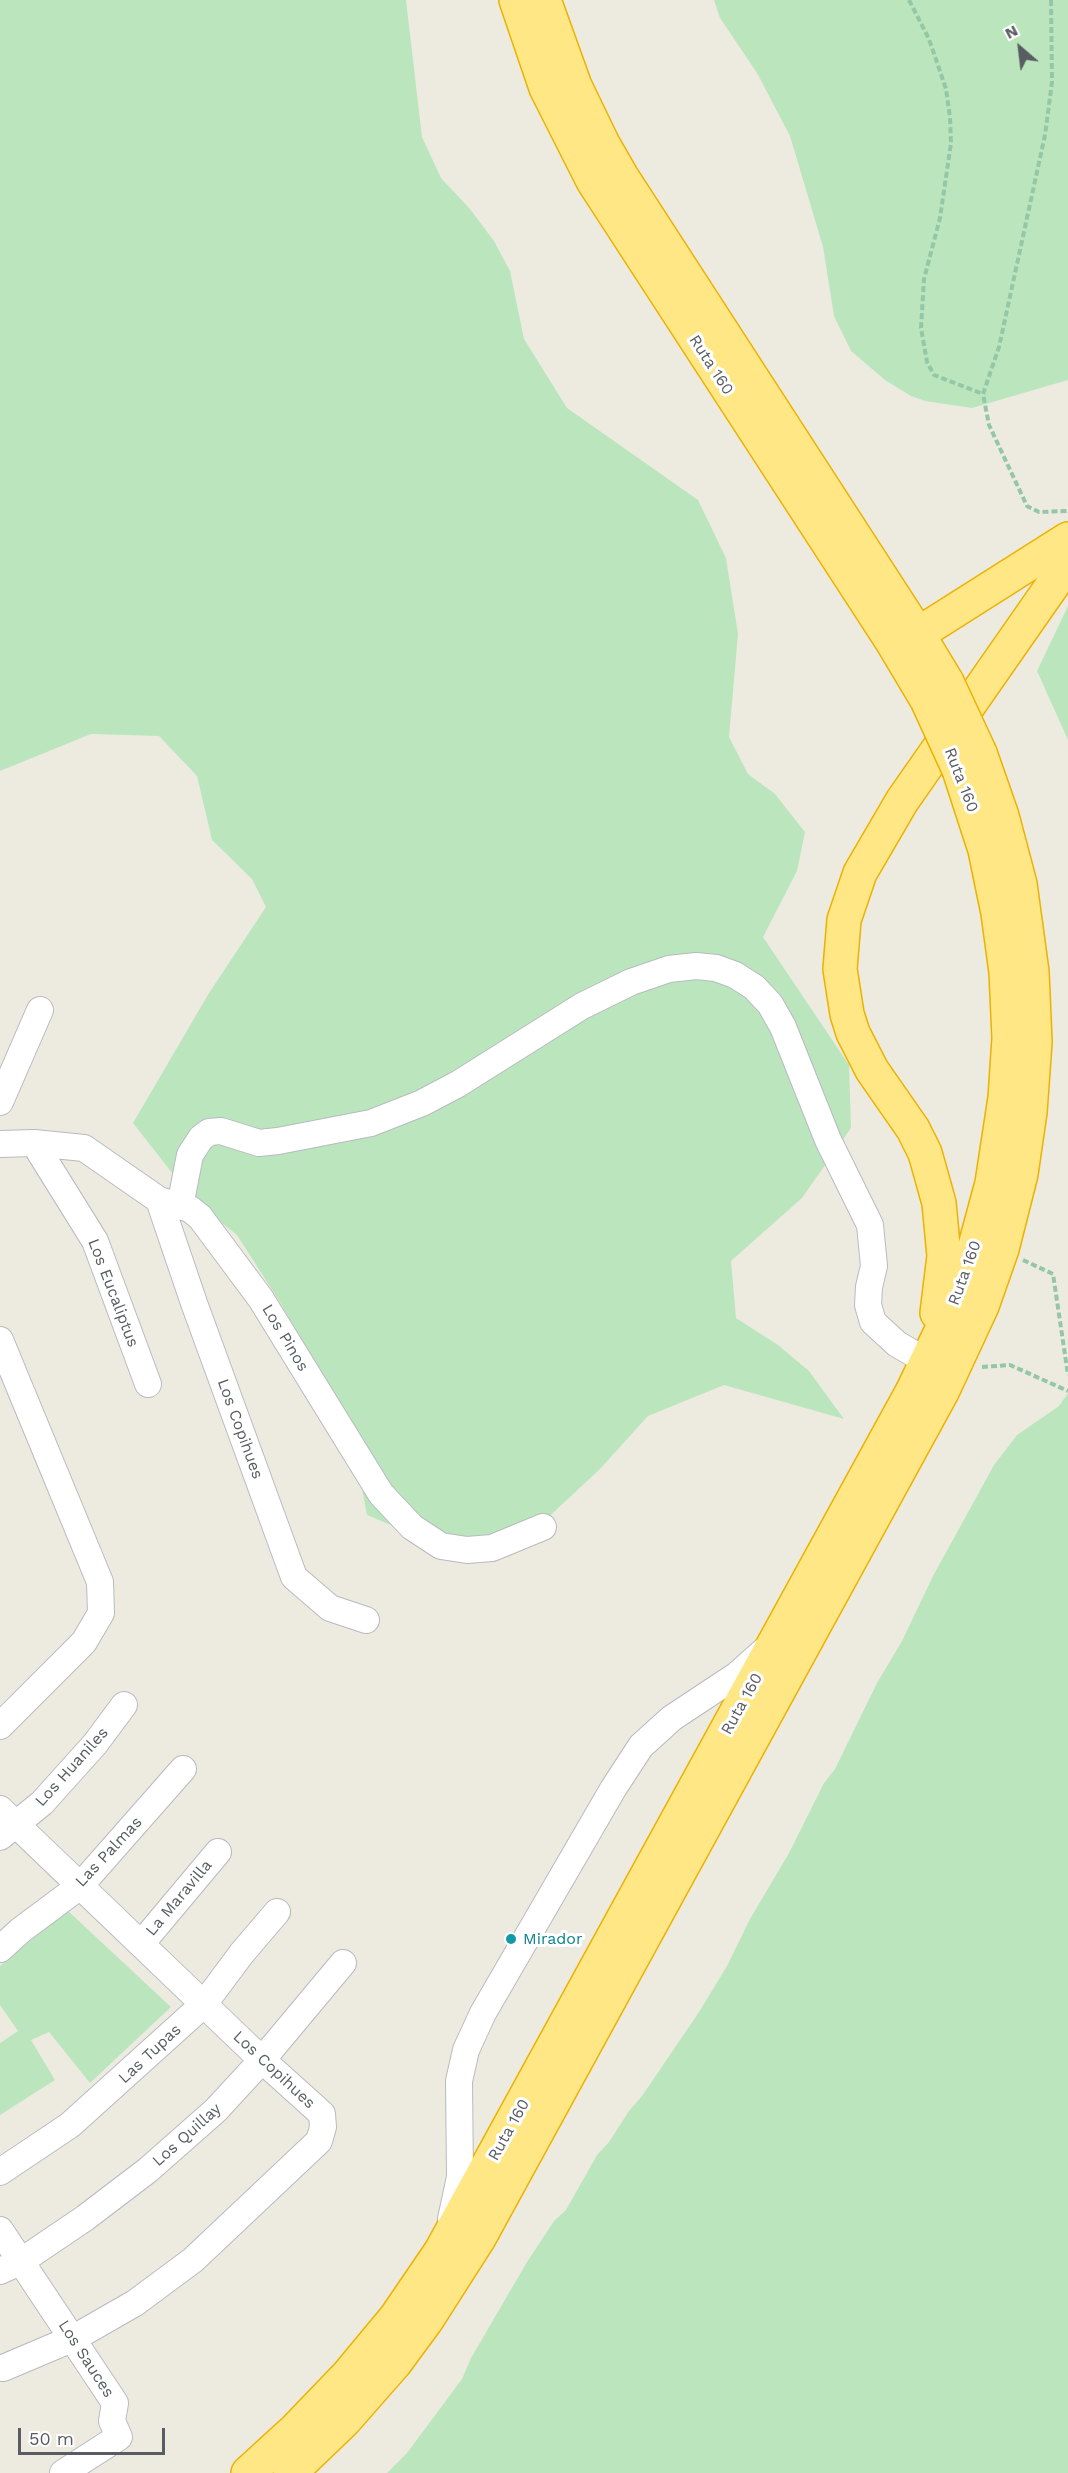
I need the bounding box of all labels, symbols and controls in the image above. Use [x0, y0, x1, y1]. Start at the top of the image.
north arrow [990, 18, 1050, 78]
text: N [1002, 20, 1021, 43]
street label: Ruta 160 [685, 331, 737, 399]
street label: Ruta 160 [940, 745, 982, 815]
street label: Los Eucaliptus [83, 1236, 143, 1350]
street label: Ruta 160 [944, 1238, 986, 1308]
street label: Los Pinos [258, 1301, 312, 1375]
street label: Los Copihues [213, 1376, 267, 1482]
street label: Ruta 160 [717, 1670, 767, 1738]
street label: Los Huaniles [31, 1723, 113, 1811]
street label: Las Palmas [72, 1813, 146, 1891]
street label: La Maravilla [142, 1856, 216, 1940]
place label: Mirador [523, 1929, 582, 1949]
marker: Mirador [504, 1932, 518, 1946]
street label: Las Tupas [115, 2020, 185, 2088]
street label: Los Copihues [229, 2027, 319, 2113]
street label: Ruta 160 [484, 2096, 534, 2164]
street label: Los Quillay [149, 2099, 225, 2171]
street label: Los Sauces [54, 2317, 118, 2401]
scale bar [21, 2416, 168, 2454]
text: 50 m [29, 2428, 74, 2449]

